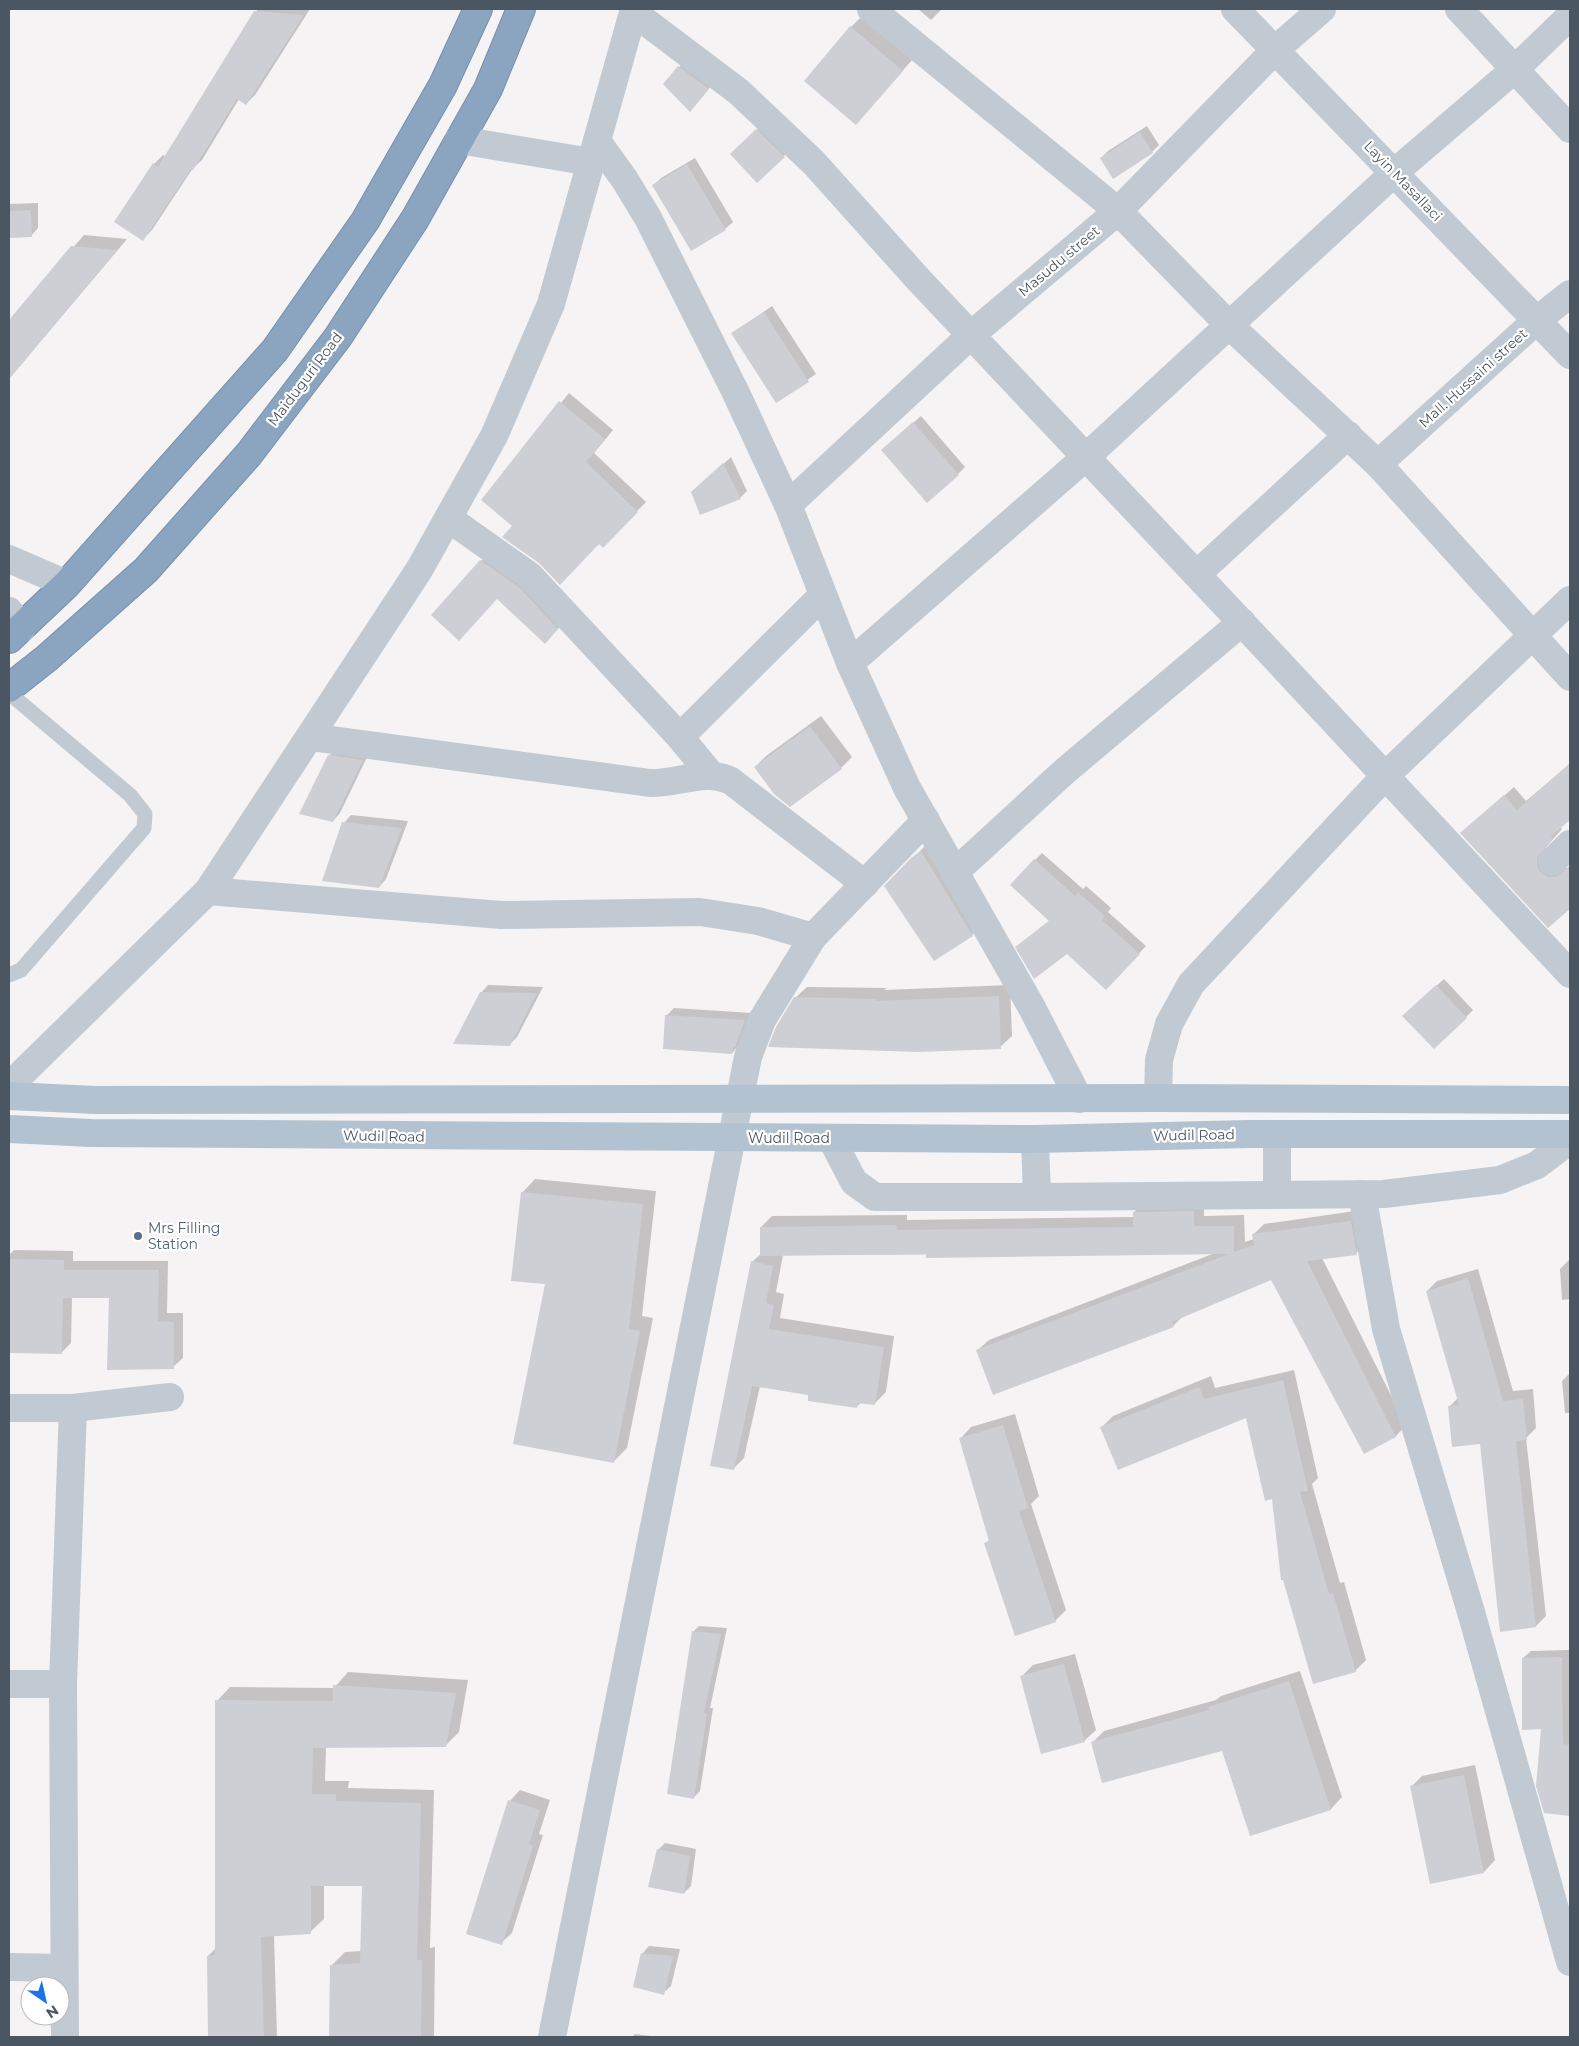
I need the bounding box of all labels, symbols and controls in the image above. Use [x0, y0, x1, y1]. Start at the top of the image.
street label: Layin Masallaci [1360, 137, 1446, 225]
street label: Masudu street [1015, 221, 1104, 300]
street label: Mall. Hussaini street [1415, 324, 1531, 431]
street label: Maiduguri Road [264, 329, 346, 429]
street label: Wudil Road [1153, 1125, 1235, 1145]
street label: Wudil Road [343, 1126, 425, 1146]
street label: Wudil Road [748, 1129, 830, 1147]
place label: Mrs Filling Station [148, 1219, 220, 1253]
marker: Mrs Filling Station [132, 1230, 144, 1242]
north arrow [20, 1976, 70, 2026]
text: N [43, 2001, 62, 2022]

